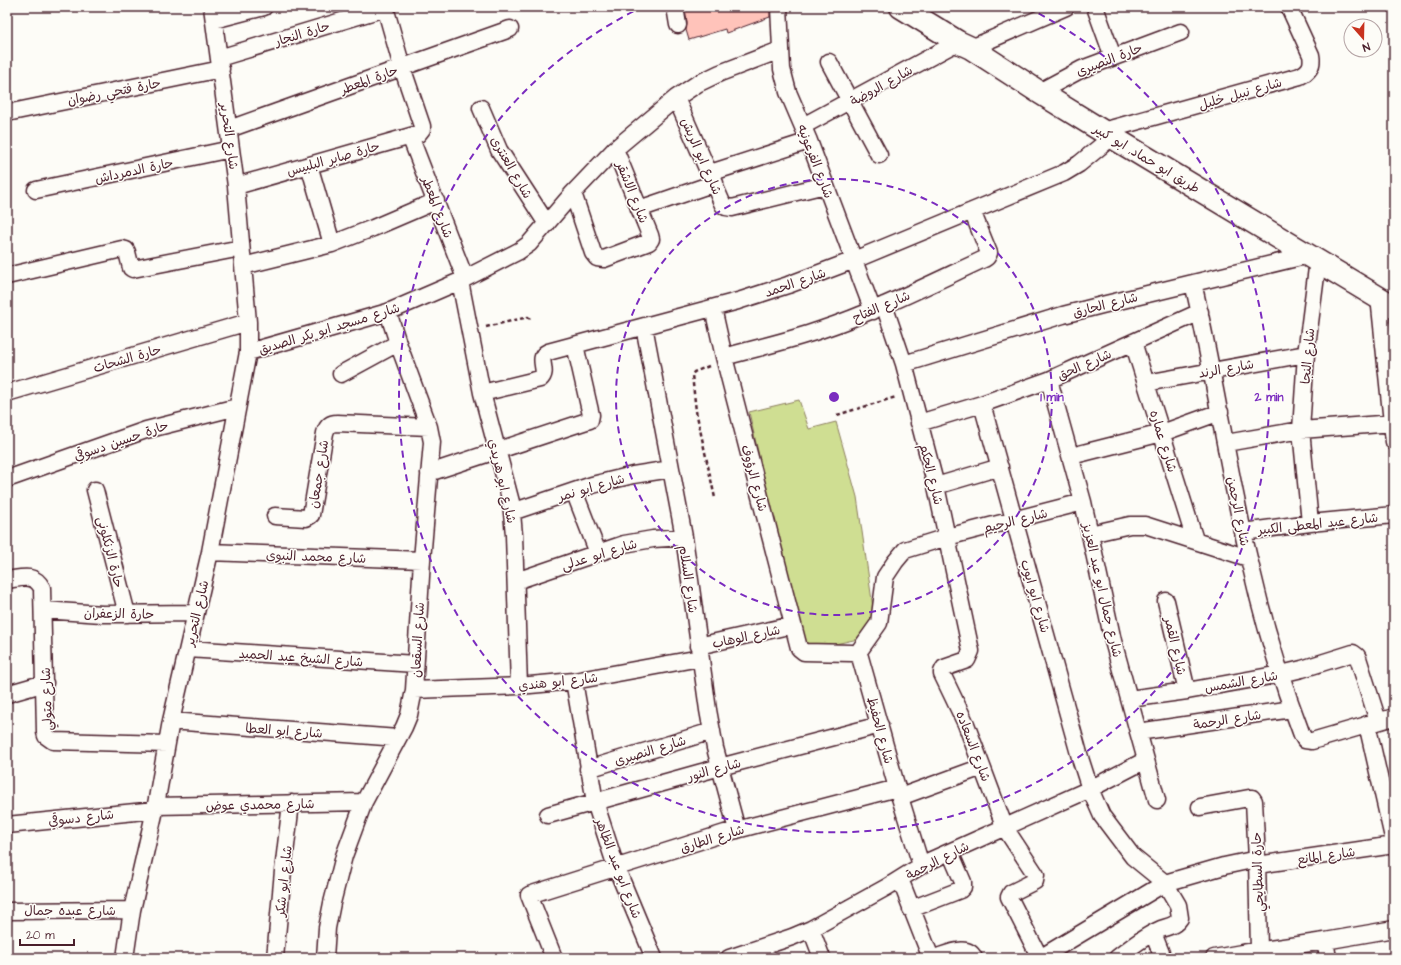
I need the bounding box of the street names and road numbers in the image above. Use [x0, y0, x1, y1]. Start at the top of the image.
street label: حارة النجار [271, 17, 332, 51]
street label: حارة النصيرى [1074, 39, 1145, 81]
street label: حارة المعطر [337, 61, 401, 99]
street label: شارع الروضة [847, 61, 916, 110]
street label: شارع نبيل خليل [1197, 73, 1284, 114]
street label: حارة فتحي رضوان [66, 74, 163, 112]
street label: شارع التحرير [215, 101, 243, 171]
street label: شارع ابو الريش [676, 115, 726, 198]
street label: طريق ابو حماد, ابو كبير [1089, 119, 1203, 198]
street label: شارع الفرعونيه [793, 122, 837, 201]
street label: شارع العنترى [486, 133, 536, 202]
street label: حارة صابر البلبيس [285, 137, 382, 181]
street label: حارة الدمرداش [93, 154, 175, 188]
street label: شارع الاشقر [611, 158, 653, 226]
street label: شارع المعطر [417, 173, 457, 241]
street label: شارع الحمد [762, 264, 828, 302]
street label: شارع الفتاح [850, 287, 913, 327]
street label: شارع الحارق [1071, 288, 1140, 322]
street label: شارع مسجد ابو بكر الصديق [256, 299, 402, 359]
street label: شارع النجا [1297, 327, 1319, 385]
street label: حارة الشحات [91, 341, 163, 377]
street label: شارع الحق [1054, 345, 1114, 385]
street label: شارع الرند [1197, 355, 1255, 383]
street label: شارع عماره [1145, 408, 1181, 475]
street label: حارة حسين دسوقي [72, 416, 171, 466]
street label: شارع ابو هريدي [484, 437, 520, 525]
street label: شارع جمعان [305, 439, 333, 510]
street label: شارع الحكم [914, 442, 947, 507]
street label: شارع الرؤوف [736, 443, 772, 514]
street label: شارع ابو نمر [555, 470, 627, 506]
street label: شارع الرحمن [1222, 475, 1254, 547]
street label: شارع الرحيم [981, 504, 1050, 539]
street label: شارع عبد المعطى الكبير [1256, 509, 1379, 539]
street label: حارة الزنكلونى [92, 515, 128, 590]
street label: شارع جمال ابو عبد العزيز [1078, 520, 1126, 659]
street label: شارع ابو عدلى [559, 535, 639, 575]
street label: شارع السلام [673, 544, 702, 614]
street label: شارع محمد النبوى [265, 546, 366, 568]
street label: شارع ابو ايوب [1016, 557, 1054, 635]
street label: شارع التحرير [180, 579, 213, 649]
street label: شارع السقعان [407, 602, 429, 678]
street label: حارة الزعفران [84, 604, 154, 624]
street label: شارع القمر [1159, 614, 1190, 677]
street label: شارع الوهاب [710, 621, 782, 653]
street label: شارع الشيخ عبد الحميد [238, 645, 364, 671]
street label: شارع متولي [37, 667, 59, 731]
street label: شارع الشمس [1203, 667, 1279, 697]
street label: شارع ابو هندي [517, 669, 599, 695]
street label: شارع الحفيظ [862, 695, 898, 766]
street label: شارع الرحمة [1192, 706, 1262, 734]
street label: شارع السعاده [951, 709, 995, 784]
street label: شارع ابو العطا [245, 719, 323, 743]
street label: شارع النصيرى [612, 732, 688, 770]
street label: شارع النور [685, 754, 743, 786]
street label: شارع محمدي عوض [205, 795, 315, 815]
street label: شارع دسوقي [47, 806, 115, 830]
street label: شارع ابو عبد الظاهر [590, 815, 645, 921]
street label: شارع الطارق [678, 821, 747, 857]
street label: حارة السطايحي [1248, 832, 1270, 912]
street label: شارع الرحمة [903, 837, 972, 884]
street label: شارع المانع [1296, 843, 1357, 870]
street label: شارع ابو شكر [271, 845, 297, 919]
street label: شارع عبده جمال [24, 902, 116, 920]

